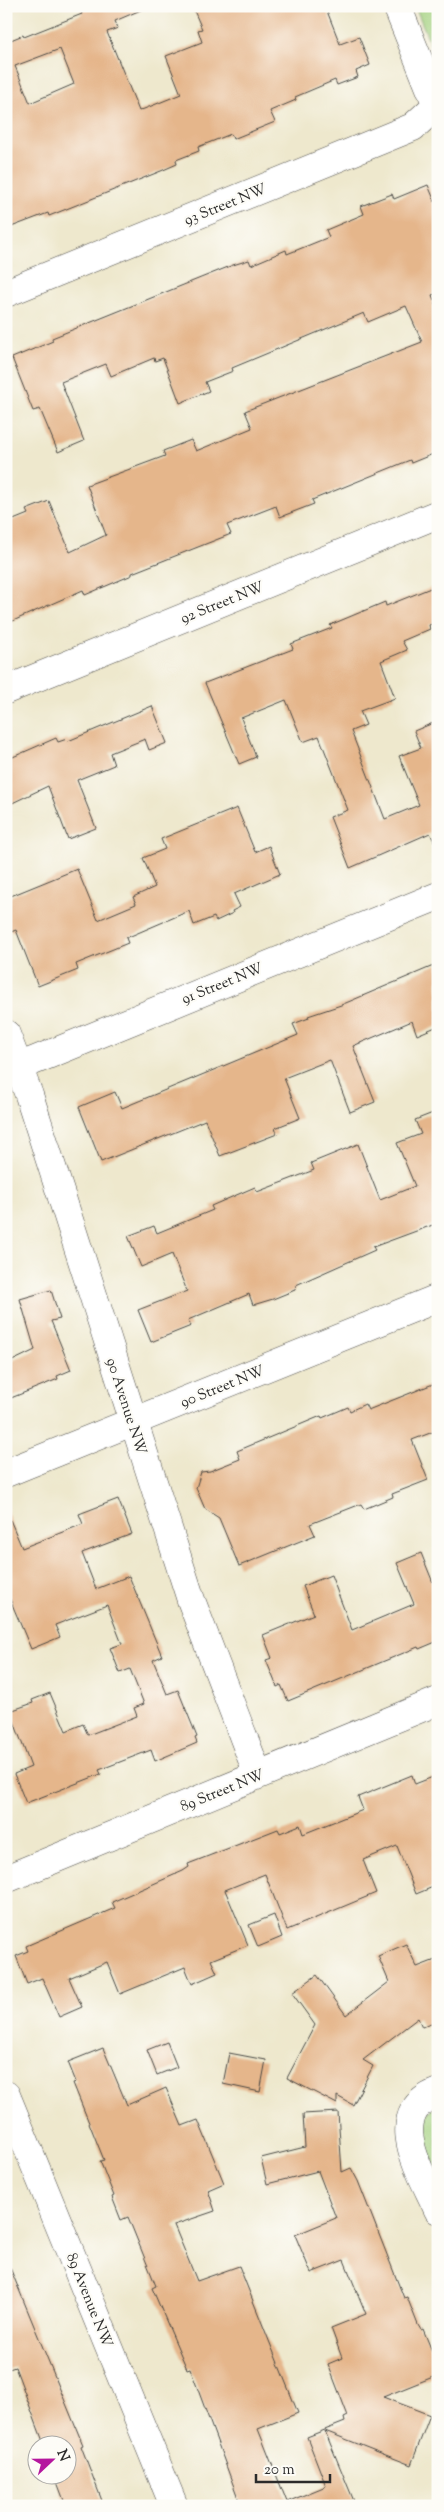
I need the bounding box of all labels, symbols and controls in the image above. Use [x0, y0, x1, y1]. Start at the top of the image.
street label: 93 Street NW [181, 179, 270, 231]
street label: 92 Street NW [178, 577, 268, 630]
street label: 91 Street NW [179, 958, 267, 1010]
street label: 90 Avenue NW [100, 1355, 151, 1458]
street label: 90 Street NW [177, 1361, 268, 1414]
street label: 89 Street NW [178, 1765, 268, 1818]
street label: 89 Avenue NW [60, 2250, 117, 2351]
north arrow [28, 2434, 78, 2484]
text: N [51, 2447, 74, 2465]
scale bar [256, 2452, 330, 2484]
text: 20 m [264, 2460, 295, 2481]

